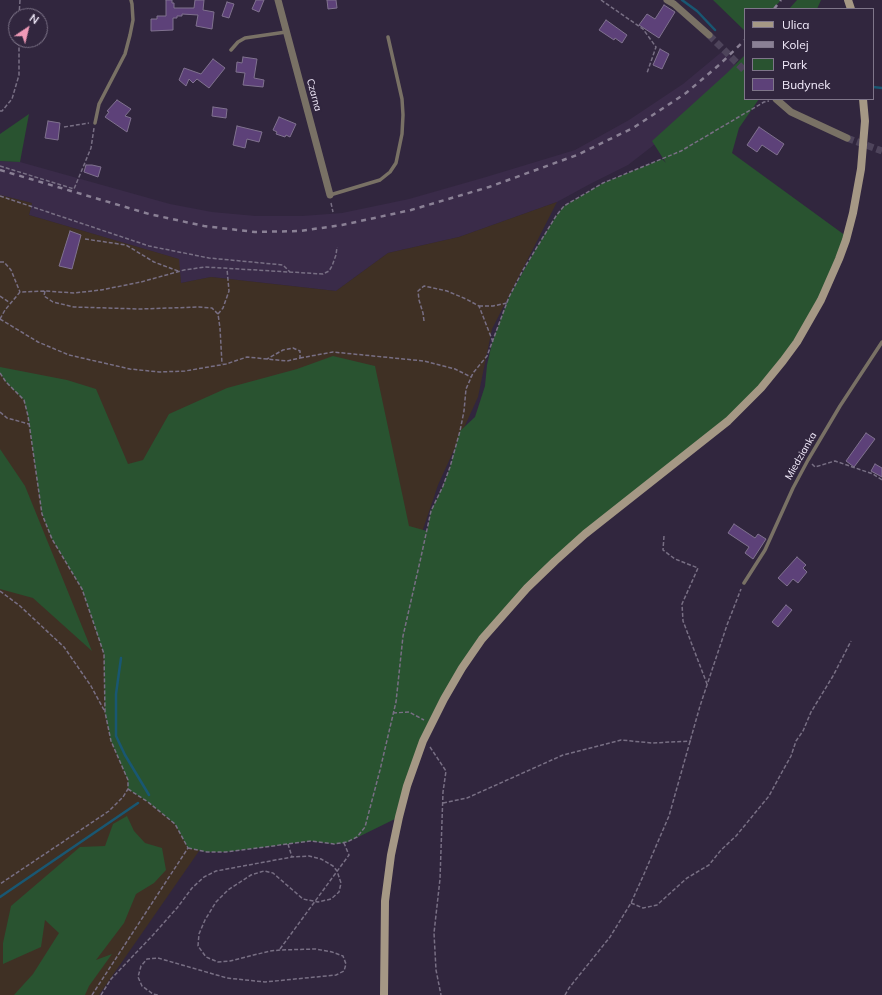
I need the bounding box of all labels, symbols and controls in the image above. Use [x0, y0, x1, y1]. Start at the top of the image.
north arrow [8, 8, 48, 48]
legend [744, 8, 874, 100]
text: N [27, 11, 42, 27]
text: Ulica [782, 17, 810, 32]
text: Kolej [782, 37, 809, 52]
text: Park [782, 57, 807, 72]
street label: Czarna [304, 77, 324, 113]
text: Budynek [782, 77, 830, 92]
street label: Miedzianka [783, 430, 819, 482]

